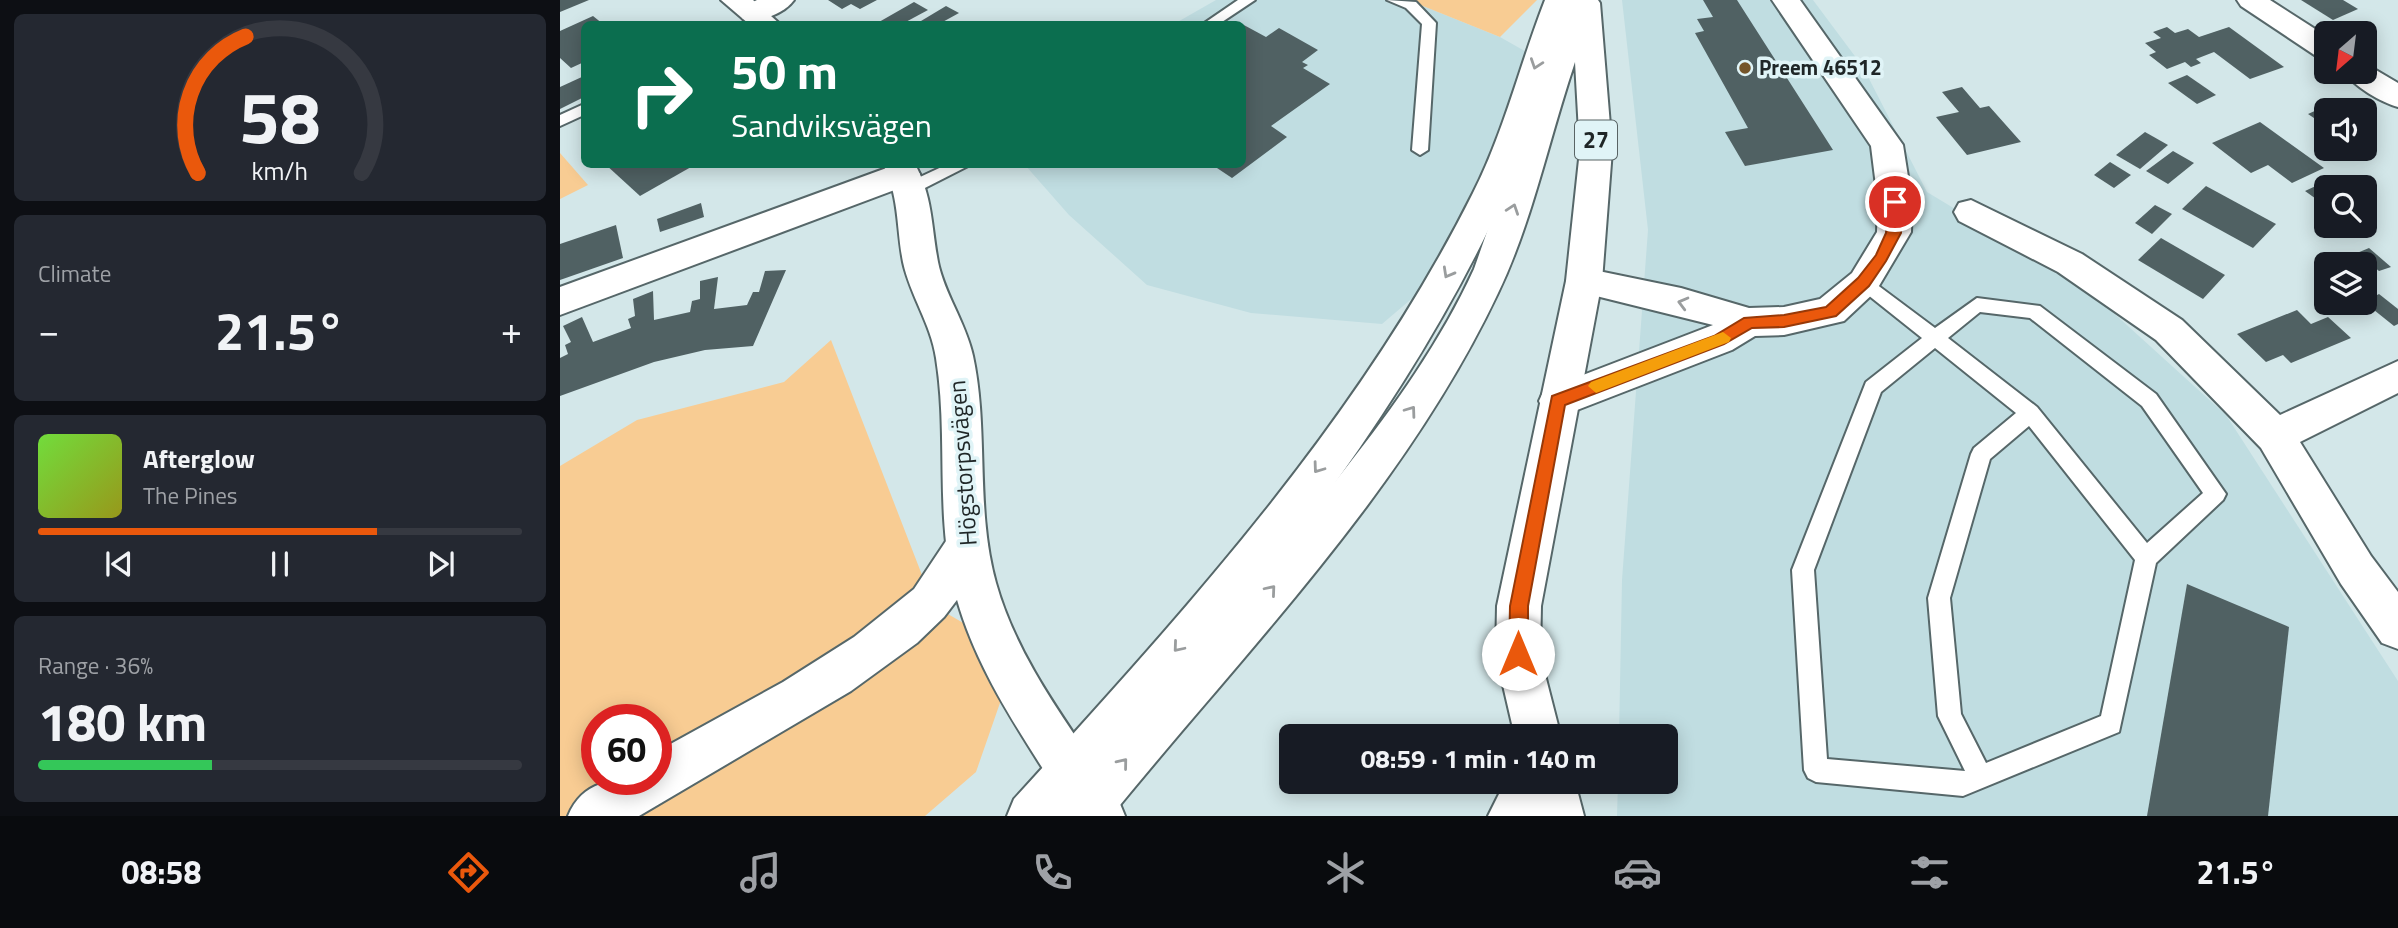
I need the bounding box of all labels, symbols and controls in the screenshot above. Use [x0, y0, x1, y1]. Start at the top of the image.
north arrow [2314, 21, 2376, 84]
map controls [2314, 21, 2377, 315]
text: 50 m [731, 33, 838, 108]
icon: right [616, 49, 707, 140]
place label: Preem 46512 [1759, 51, 1882, 83]
one-way arrow [1530, 58, 1544, 70]
marker: Preem 46512 [1737, 60, 1753, 76]
text: 58 [239, 62, 321, 172]
button: sound [2314, 98, 2377, 161]
text: Sandviksvägen [731, 101, 932, 149]
road number: 27 [1575, 120, 1617, 160]
text: km/h [252, 152, 308, 190]
pin [1865, 172, 1925, 232]
button: search [2314, 175, 2377, 238]
icon: arrive [1876, 183, 1914, 221]
one-way arrow [1505, 203, 1519, 215]
button: layers [2314, 252, 2377, 315]
text: Climate [38, 256, 111, 291]
one-way arrow [1443, 266, 1456, 279]
text: 21.5° [215, 291, 345, 370]
one-way arrow [1678, 297, 1690, 311]
text: − [38, 301, 59, 359]
text: + [501, 301, 522, 359]
street label: Högstorpsvägen [938, 379, 986, 547]
one-way arrow [1402, 406, 1415, 418]
text: Afterglow [143, 439, 255, 478]
one-way arrow [1314, 460, 1326, 473]
text: The Pines [143, 478, 237, 513]
icon: previous [100, 545, 138, 583]
icon: pause [261, 545, 299, 583]
icon: next [422, 545, 460, 583]
one-way arrow [1263, 585, 1275, 598]
position arrow [1481, 617, 1555, 691]
one-way arrow [1174, 639, 1186, 652]
text: Range · 36% [38, 648, 153, 683]
text: 180 km [38, 682, 207, 761]
speed limit sign: 60 [581, 704, 672, 795]
text: 08:59 · 1 min · 140 m [1361, 739, 1596, 778]
one-way arrow [1115, 758, 1127, 771]
text: 08:58 [122, 848, 201, 896]
icon: directions [444, 848, 493, 897]
icon: music [736, 848, 785, 897]
icon: phone [1028, 848, 1077, 897]
icon: climate [1321, 848, 1370, 897]
icon: car [1613, 848, 1662, 897]
icon: filters [1905, 848, 1954, 897]
text: 21.5° [2197, 848, 2276, 896]

